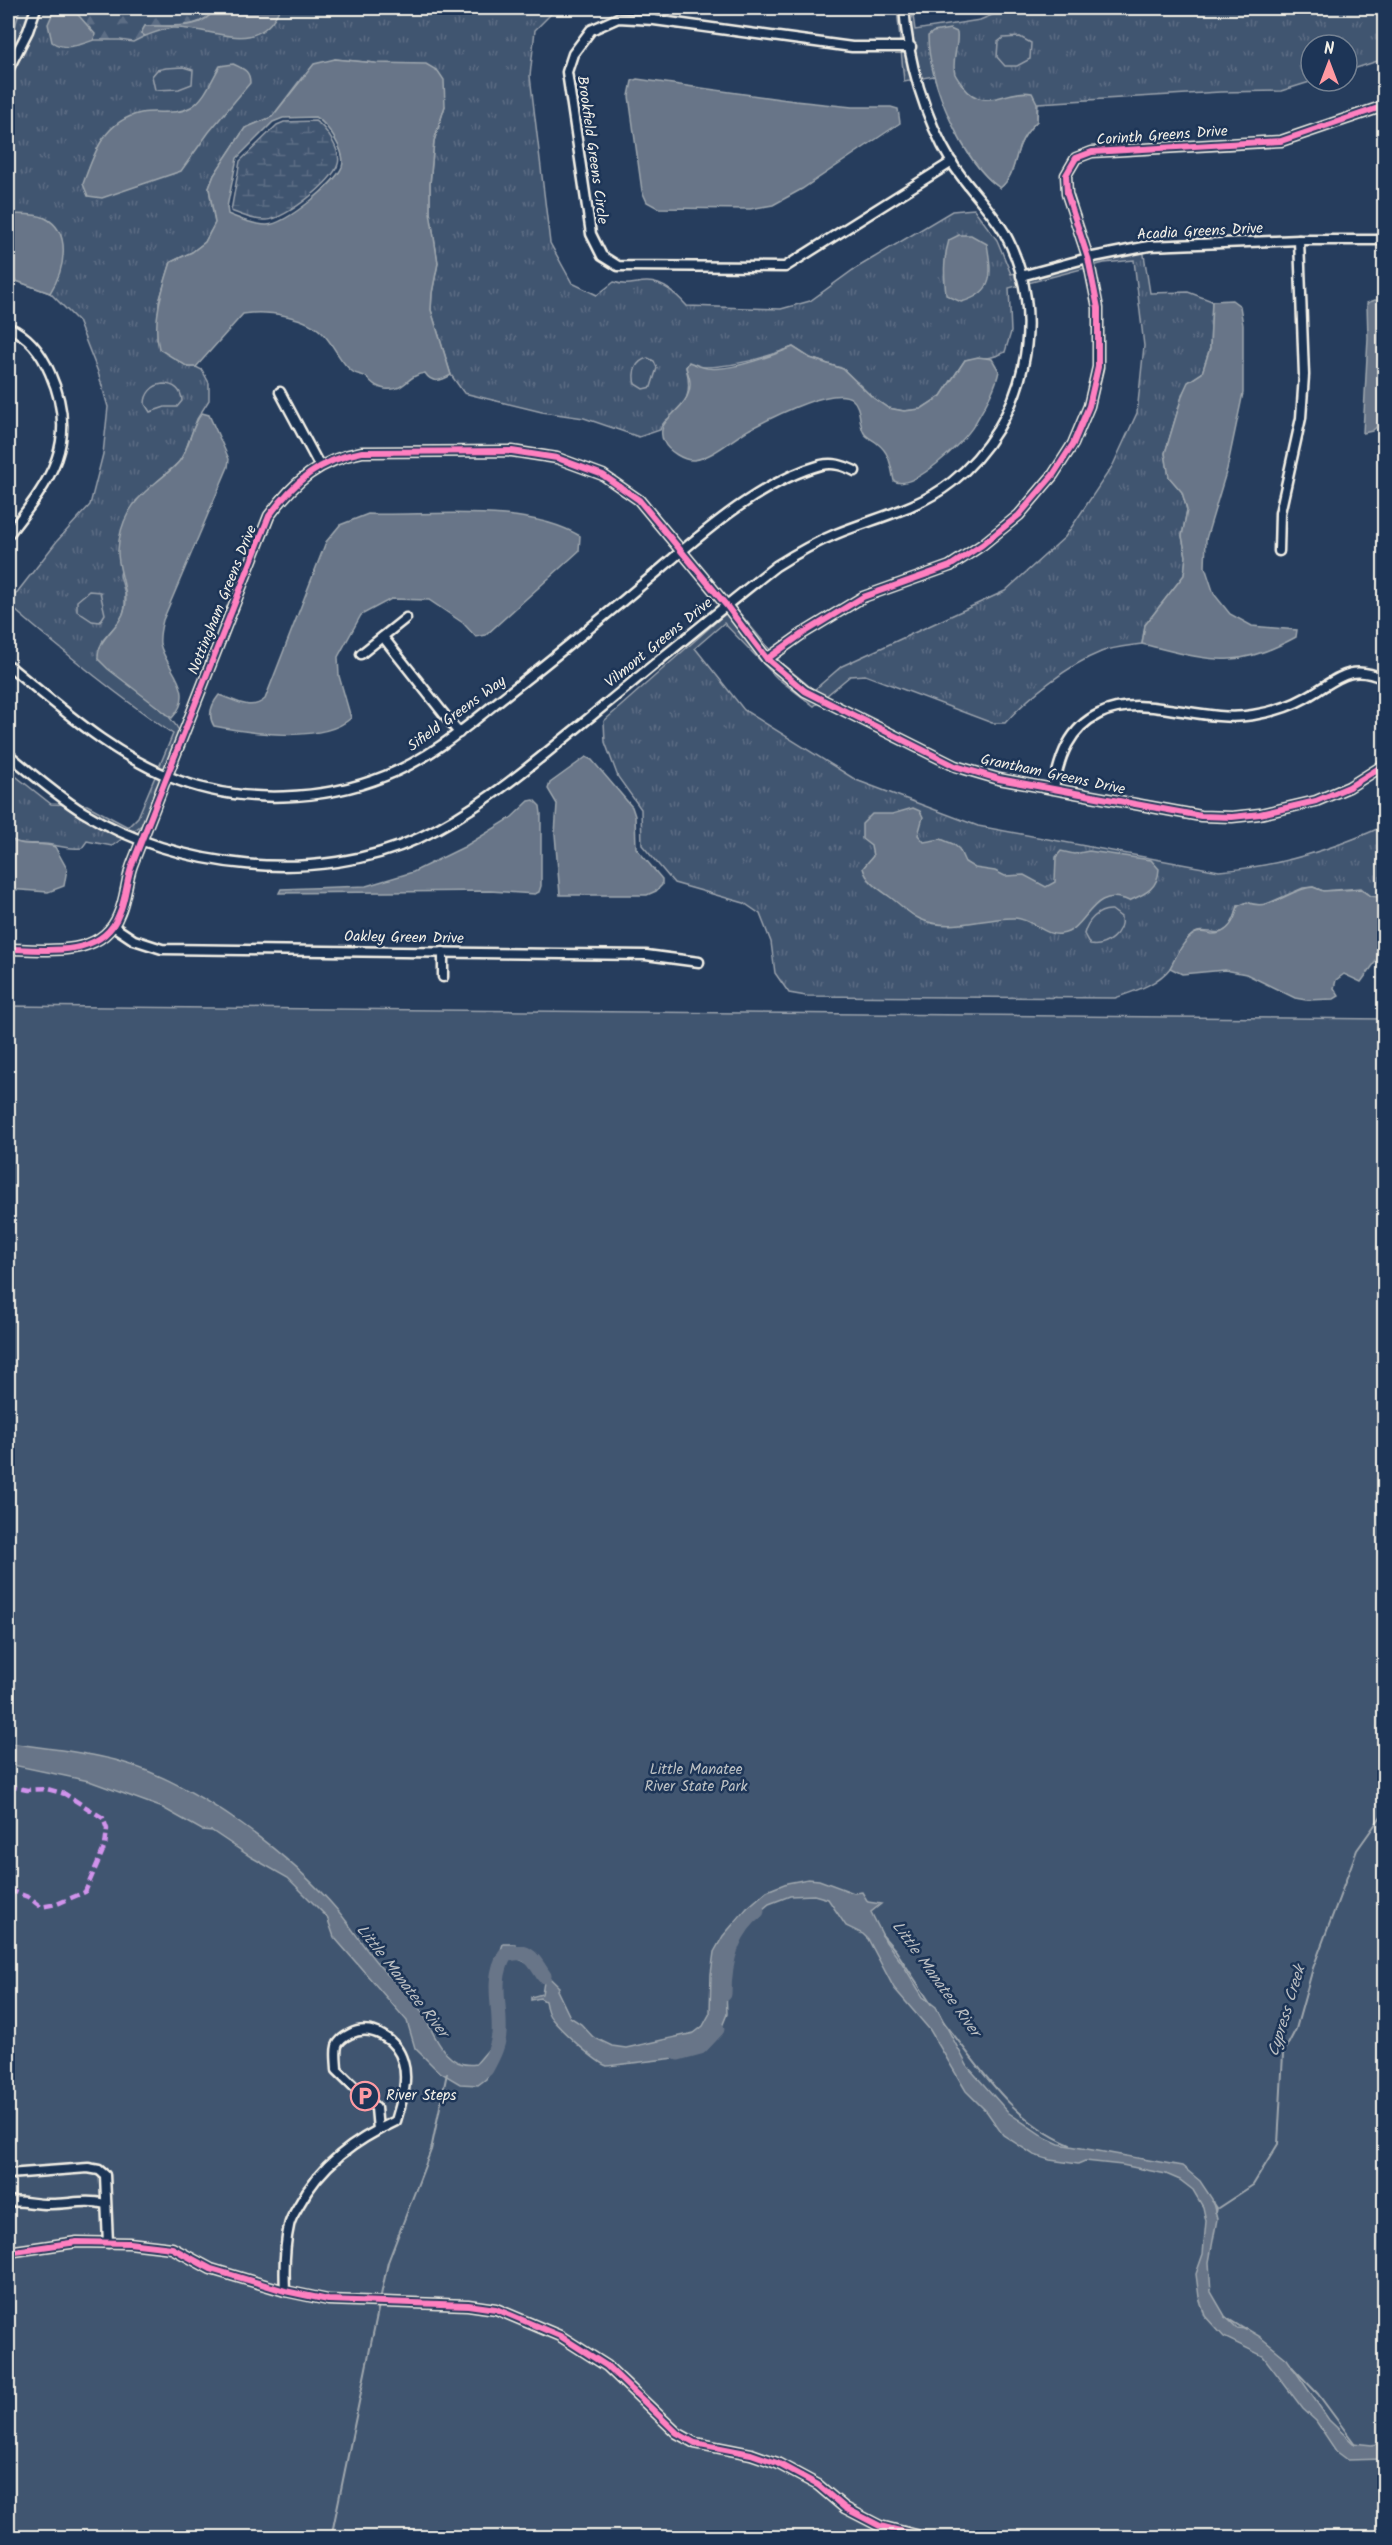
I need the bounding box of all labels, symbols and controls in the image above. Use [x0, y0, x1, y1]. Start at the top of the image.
north arrow [1299, 33, 1359, 93]
text: N [1324, 37, 1334, 62]
street label: Brookfield Greens Circle [570, 74, 614, 226]
street label: Corinth Greens Drive [1096, 119, 1229, 153]
street label: Acadia Greens Drive [1136, 217, 1264, 247]
street label: Nottingham Greens Drive [182, 521, 264, 678]
street label: Vilmont Greens Drive [600, 592, 718, 694]
street label: Sifield Greens Way [403, 669, 512, 758]
street label: Grantham Greens Drive [978, 748, 1128, 802]
street label: Oakley Green Drive [344, 925, 464, 951]
park label: Little Manatee River State Park [645, 1758, 748, 1799]
water label: Little Manatee River [885, 1916, 989, 2045]
water label: Little Manatee River [350, 1919, 457, 2046]
water label: Cypress Creek [1261, 1960, 1313, 2060]
parking icon: River Steps [349, 2080, 381, 2112]
place label: River Steps [386, 2084, 457, 2108]

